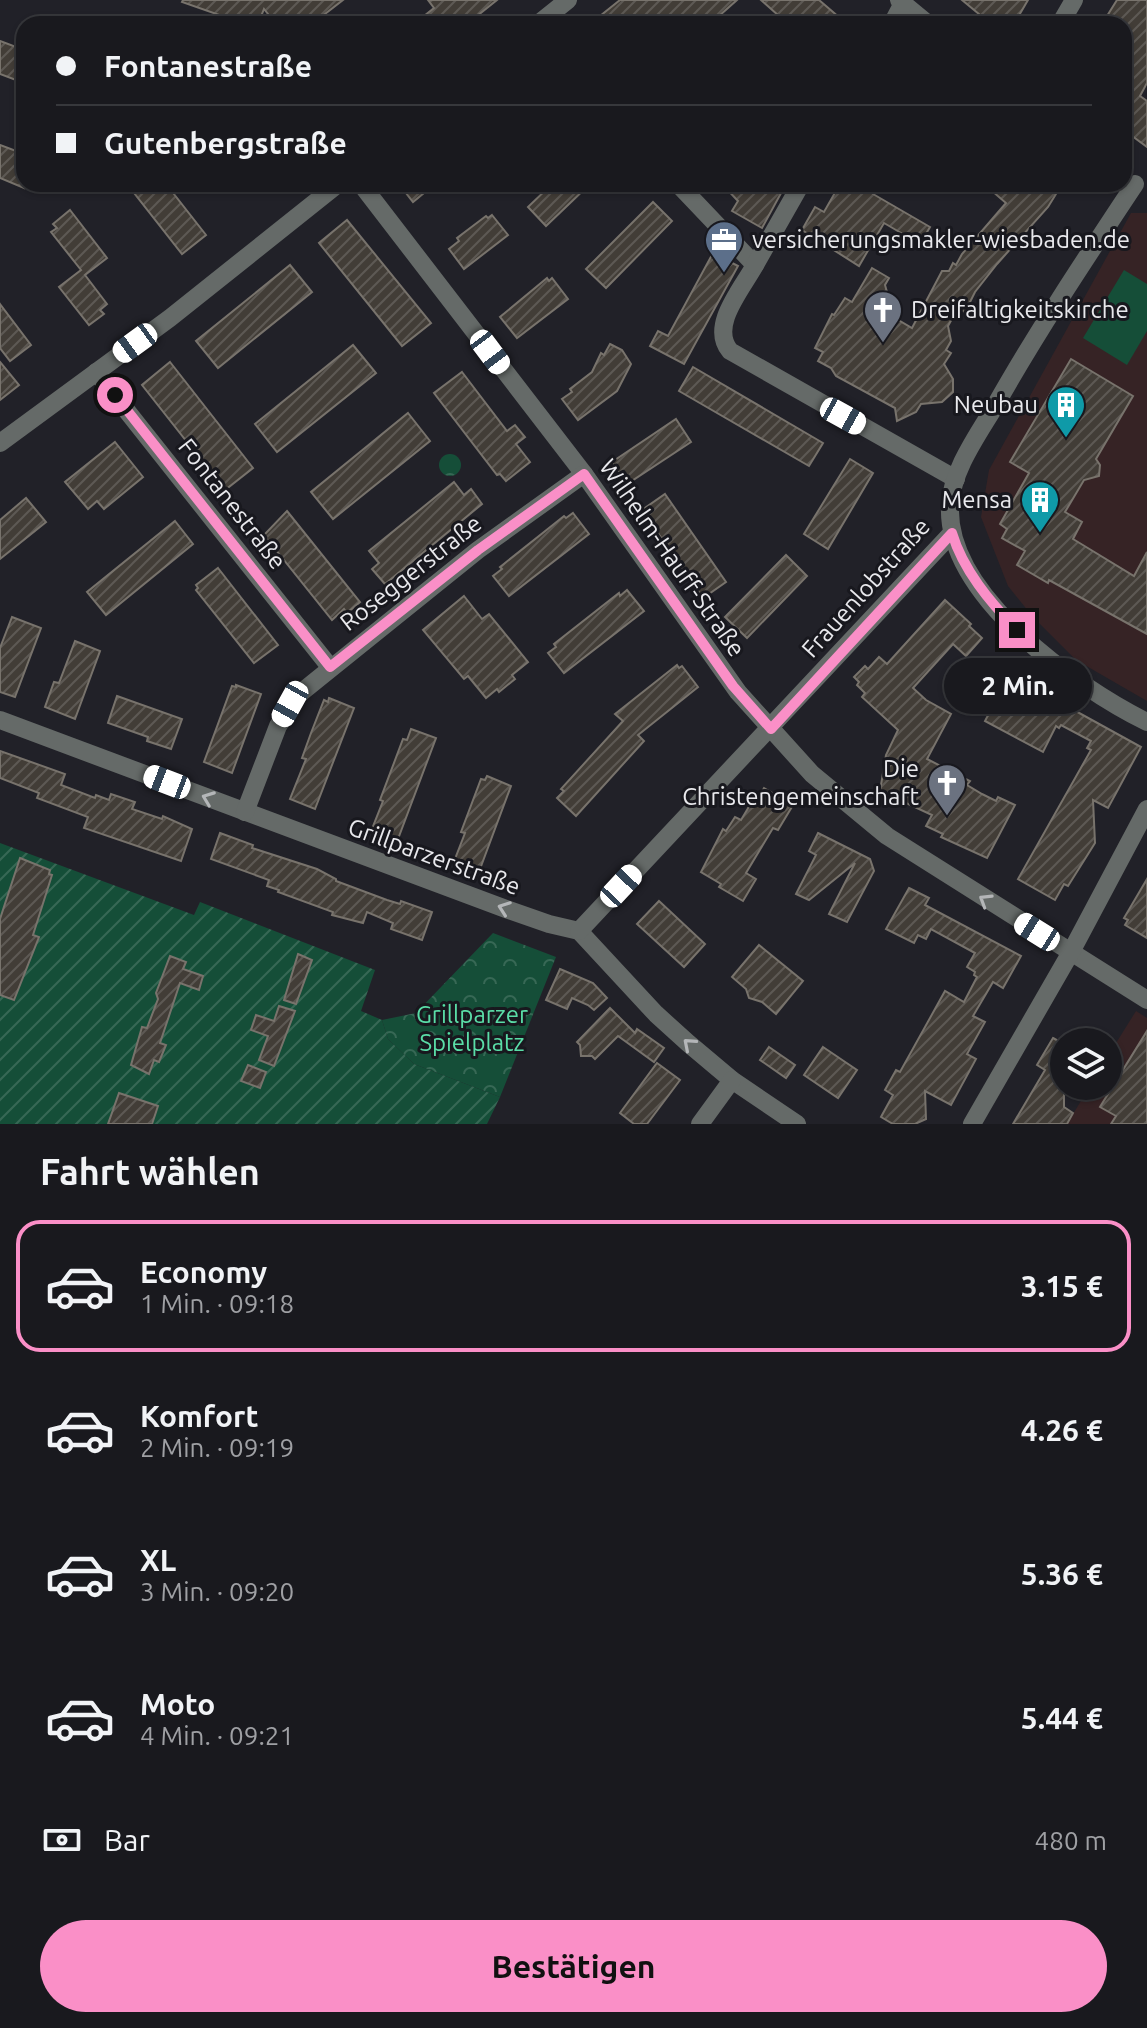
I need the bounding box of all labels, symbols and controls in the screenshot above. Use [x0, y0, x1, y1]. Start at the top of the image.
text: Fontanestraße [104, 49, 312, 83]
text: Gutenbergstraße [104, 126, 347, 160]
office icon: versicherungsmakler-wiesbaden.de [703, 219, 745, 274]
place label: versicherungsmakler-wiesbaden.de [752, 226, 1130, 253]
church icon: Dreifaltigkeitskirche [862, 289, 904, 344]
place label: Dreifaltigkeitskirche [911, 296, 1129, 323]
car [109, 319, 161, 367]
car [466, 326, 514, 378]
route start [97, 377, 133, 413]
building icon: Neubau [1045, 384, 1087, 439]
place label: Neubau [954, 391, 1038, 418]
car [816, 394, 870, 438]
street label: Fontanestraße [173, 433, 292, 574]
street label: Wilhelm-Hauff-Straße [594, 454, 751, 661]
building icon: Mensa [1019, 479, 1061, 534]
place label: Mensa [941, 486, 1012, 513]
street label: Roseggerstraße [335, 509, 487, 636]
street label: Frauenlobstraße [796, 513, 935, 663]
route end [999, 612, 1035, 648]
callout: 2 Min. [943, 658, 1091, 714]
text: 2 Min. [982, 671, 1054, 700]
car [268, 677, 312, 731]
place label: Die Christengemeinschaft [682, 755, 920, 810]
car [140, 762, 194, 802]
church icon: Die Christengemeinschaft [926, 762, 968, 817]
one-way arrow [202, 791, 216, 808]
street label: Grillparzerstraße [344, 813, 524, 900]
car [596, 860, 646, 912]
one-way arrow [980, 894, 994, 909]
one-way arrow [498, 902, 512, 918]
car [1010, 909, 1064, 955]
park label: Grillparzer Spielplatz [416, 1001, 528, 1056]
map controls [1050, 1028, 1122, 1100]
button: layers [1050, 1028, 1122, 1100]
one-way arrow [684, 1039, 699, 1054]
text: Fahrt wählen [40, 1151, 260, 1192]
icon: car [44, 1250, 116, 1322]
text: Economy [140, 1255, 267, 1289]
text: 3.15 € [1021, 1269, 1103, 1303]
text: 1 Min. · 09:18 [140, 1289, 294, 1318]
icon: car [44, 1394, 116, 1466]
text: Komfort [140, 1399, 258, 1433]
text: 4.26 € [1021, 1413, 1103, 1447]
text: 2 Min. · 09:19 [140, 1433, 294, 1462]
icon: car [44, 1538, 116, 1610]
text: XL [140, 1543, 176, 1577]
text: 5.36 € [1021, 1557, 1103, 1591]
text: 3 Min. · 09:20 [140, 1577, 294, 1606]
icon: car [44, 1682, 116, 1754]
text: Moto [140, 1687, 215, 1721]
text: 5.44 € [1021, 1701, 1103, 1735]
text: 4 Min. · 09:21 [140, 1721, 294, 1750]
icon: cash [40, 1818, 84, 1862]
text: Bar [104, 1823, 150, 1857]
text: 480 m [1035, 1826, 1107, 1855]
button: Bestätigen [40, 1920, 1107, 2012]

